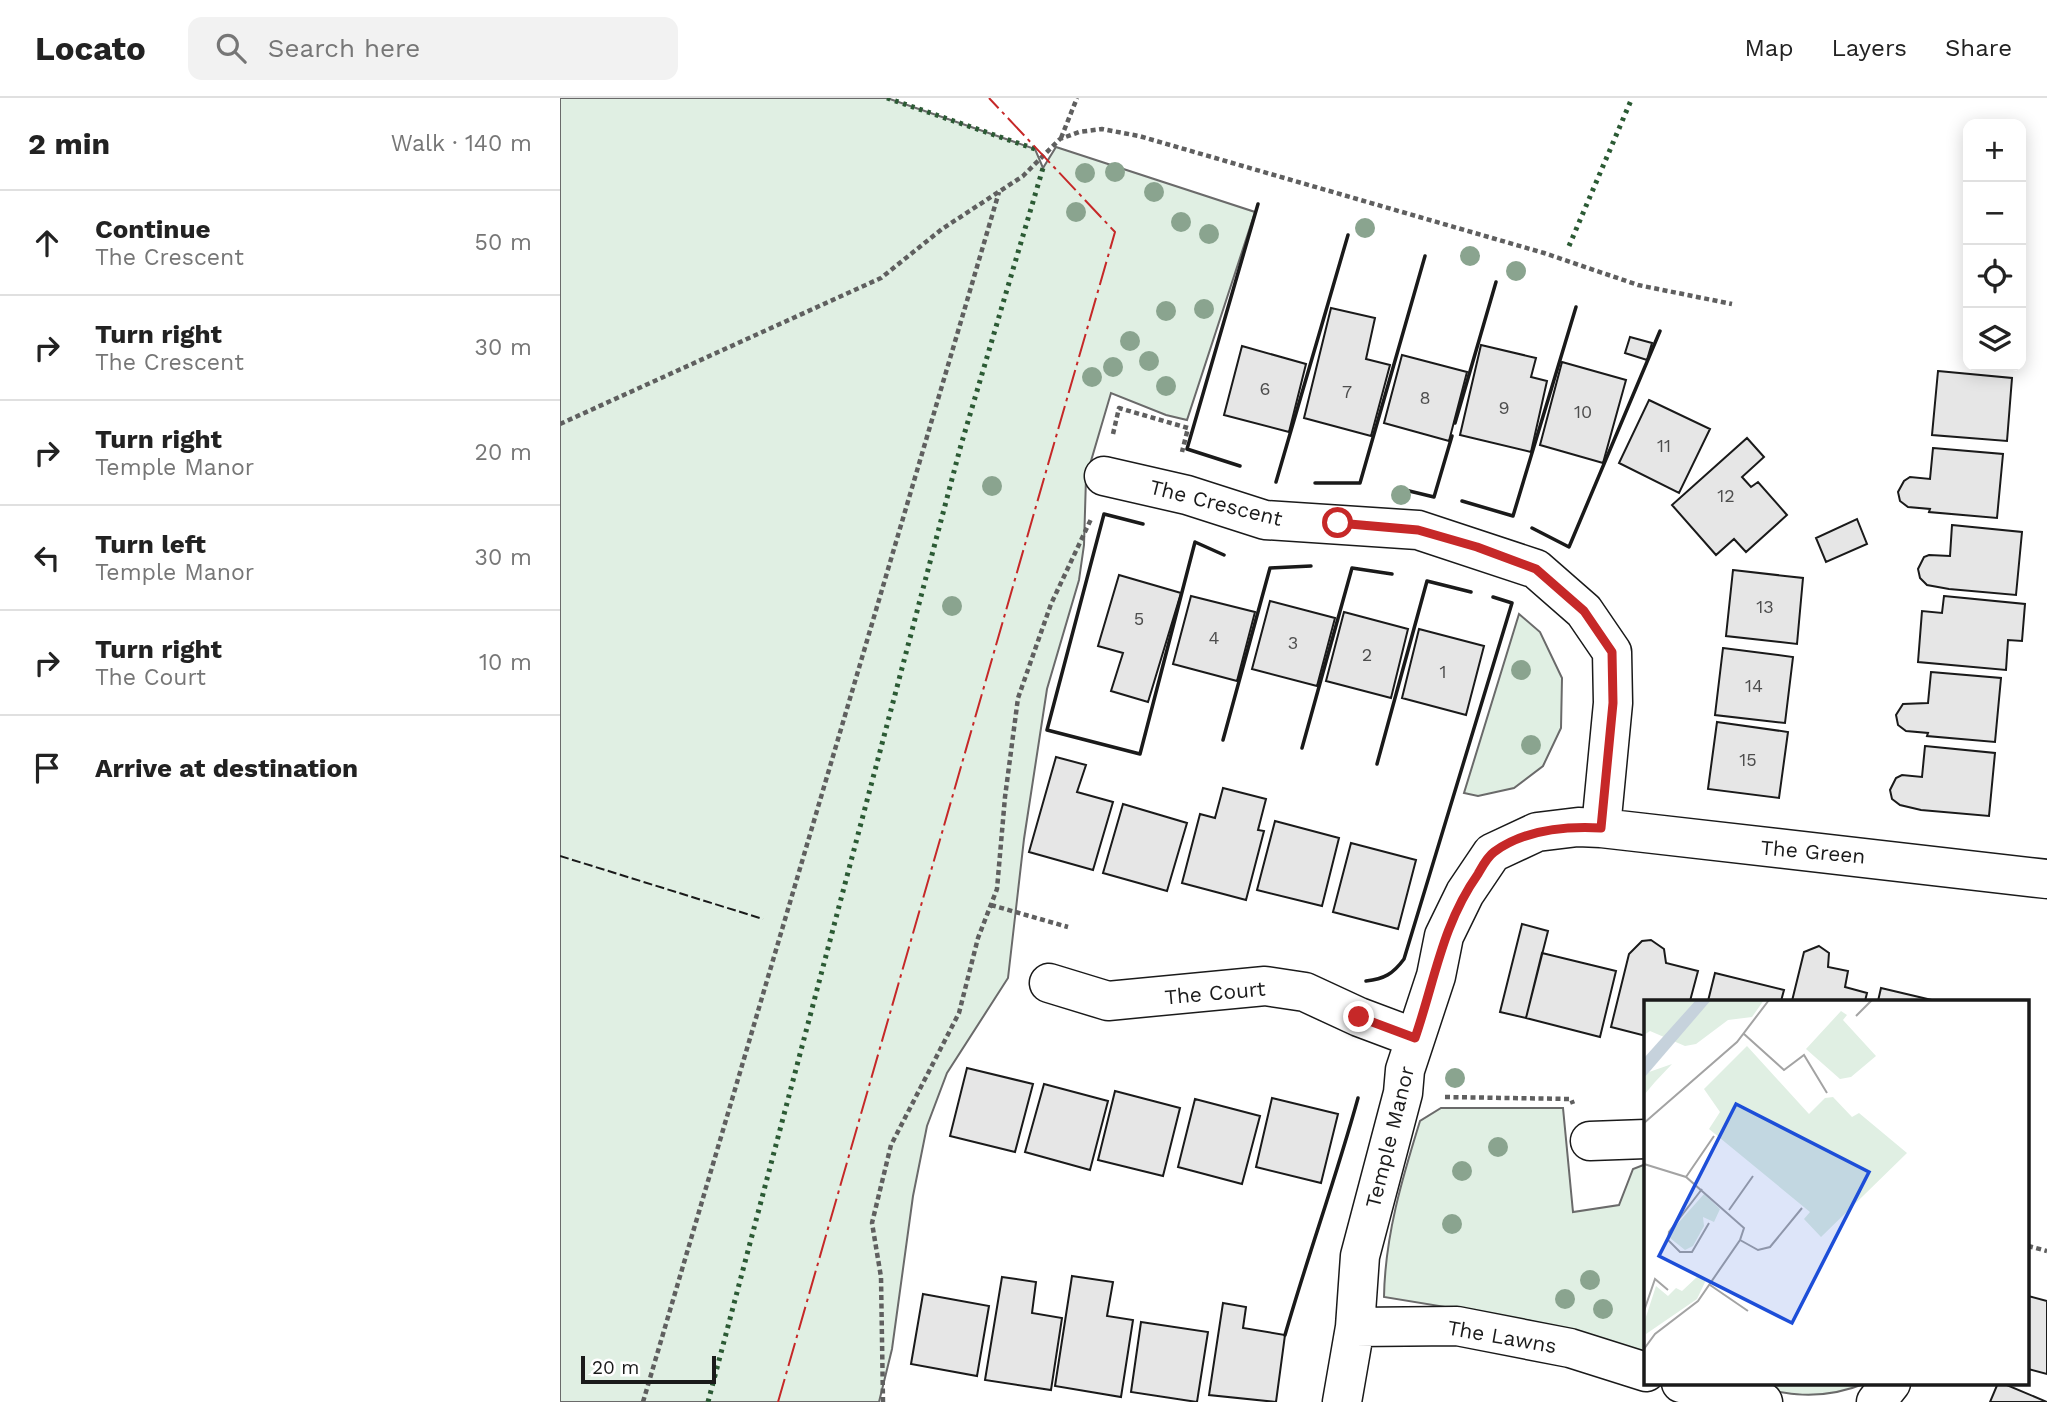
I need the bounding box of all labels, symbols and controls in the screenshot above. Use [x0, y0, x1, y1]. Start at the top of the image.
search box [188, 17, 678, 80]
text: Locato [35, 29, 146, 68]
icon: search [212, 29, 250, 67]
text: Search here [268, 33, 420, 63]
text: Map [1745, 34, 1793, 62]
text: Layers [1831, 34, 1907, 62]
text: Share [1945, 34, 2012, 62]
map controls [1963, 119, 2026, 371]
button: + [1963, 119, 2026, 182]
text: 2 min [28, 126, 110, 161]
text: Walk · 140 m [391, 130, 532, 157]
button: − [1963, 182, 2026, 245]
text: Continue [95, 214, 211, 244]
icon: ahead [28, 224, 66, 262]
text: 50 m [475, 229, 532, 256]
text: The Crescent [95, 244, 244, 271]
button: locate [1963, 245, 2026, 308]
button: layers [1963, 308, 2026, 371]
text: Turn right [95, 319, 222, 349]
icon: right [28, 329, 66, 367]
text: 30 m [475, 334, 532, 361]
text: The Crescent [95, 349, 244, 376]
house number: 6 [1260, 378, 1270, 399]
house number: 7 [1342, 381, 1352, 402]
house number: 8 [1419, 387, 1431, 408]
house number: 9 [1498, 397, 1510, 418]
house number: 10 [1574, 401, 1592, 422]
text: Turn right [95, 424, 222, 454]
icon: right [28, 434, 66, 472]
house number: 11 [1657, 435, 1671, 456]
text: 20 m [475, 439, 532, 466]
text: Temple Manor [95, 454, 254, 481]
street label: The Crescent [1147, 474, 1285, 531]
house number: 12 [1717, 485, 1735, 506]
route start [1322, 507, 1353, 538]
text: Turn left [95, 529, 206, 559]
icon: left [28, 539, 66, 577]
text: 30 m [475, 544, 532, 571]
text: Temple Manor [95, 559, 254, 586]
house number: 13 [1756, 596, 1774, 617]
house number: 5 [1134, 608, 1144, 629]
house number: 4 [1209, 627, 1220, 648]
house number: 3 [1288, 632, 1298, 653]
text: Turn right [95, 634, 222, 664]
icon: right [28, 644, 66, 682]
house number: 2 [1362, 644, 1372, 665]
text: 10 m [479, 649, 532, 676]
house number: 1 [1439, 661, 1447, 682]
text: The Court [95, 664, 206, 691]
house number: 14 [1745, 675, 1763, 696]
icon: arrive [28, 749, 66, 787]
house number: 15 [1739, 749, 1757, 770]
text: Arrive at destination [95, 753, 358, 783]
street label: The Green [1760, 834, 1867, 869]
street label: The Court [1163, 976, 1267, 1009]
inset map [1644, 1000, 2030, 1384]
route end [1343, 1001, 1374, 1032]
street label: Temple Manor [1360, 1063, 1419, 1210]
street label: The Lawns [1446, 1315, 1559, 1358]
scale bar [581, 1353, 716, 1385]
text: 20 m [592, 1356, 639, 1379]

